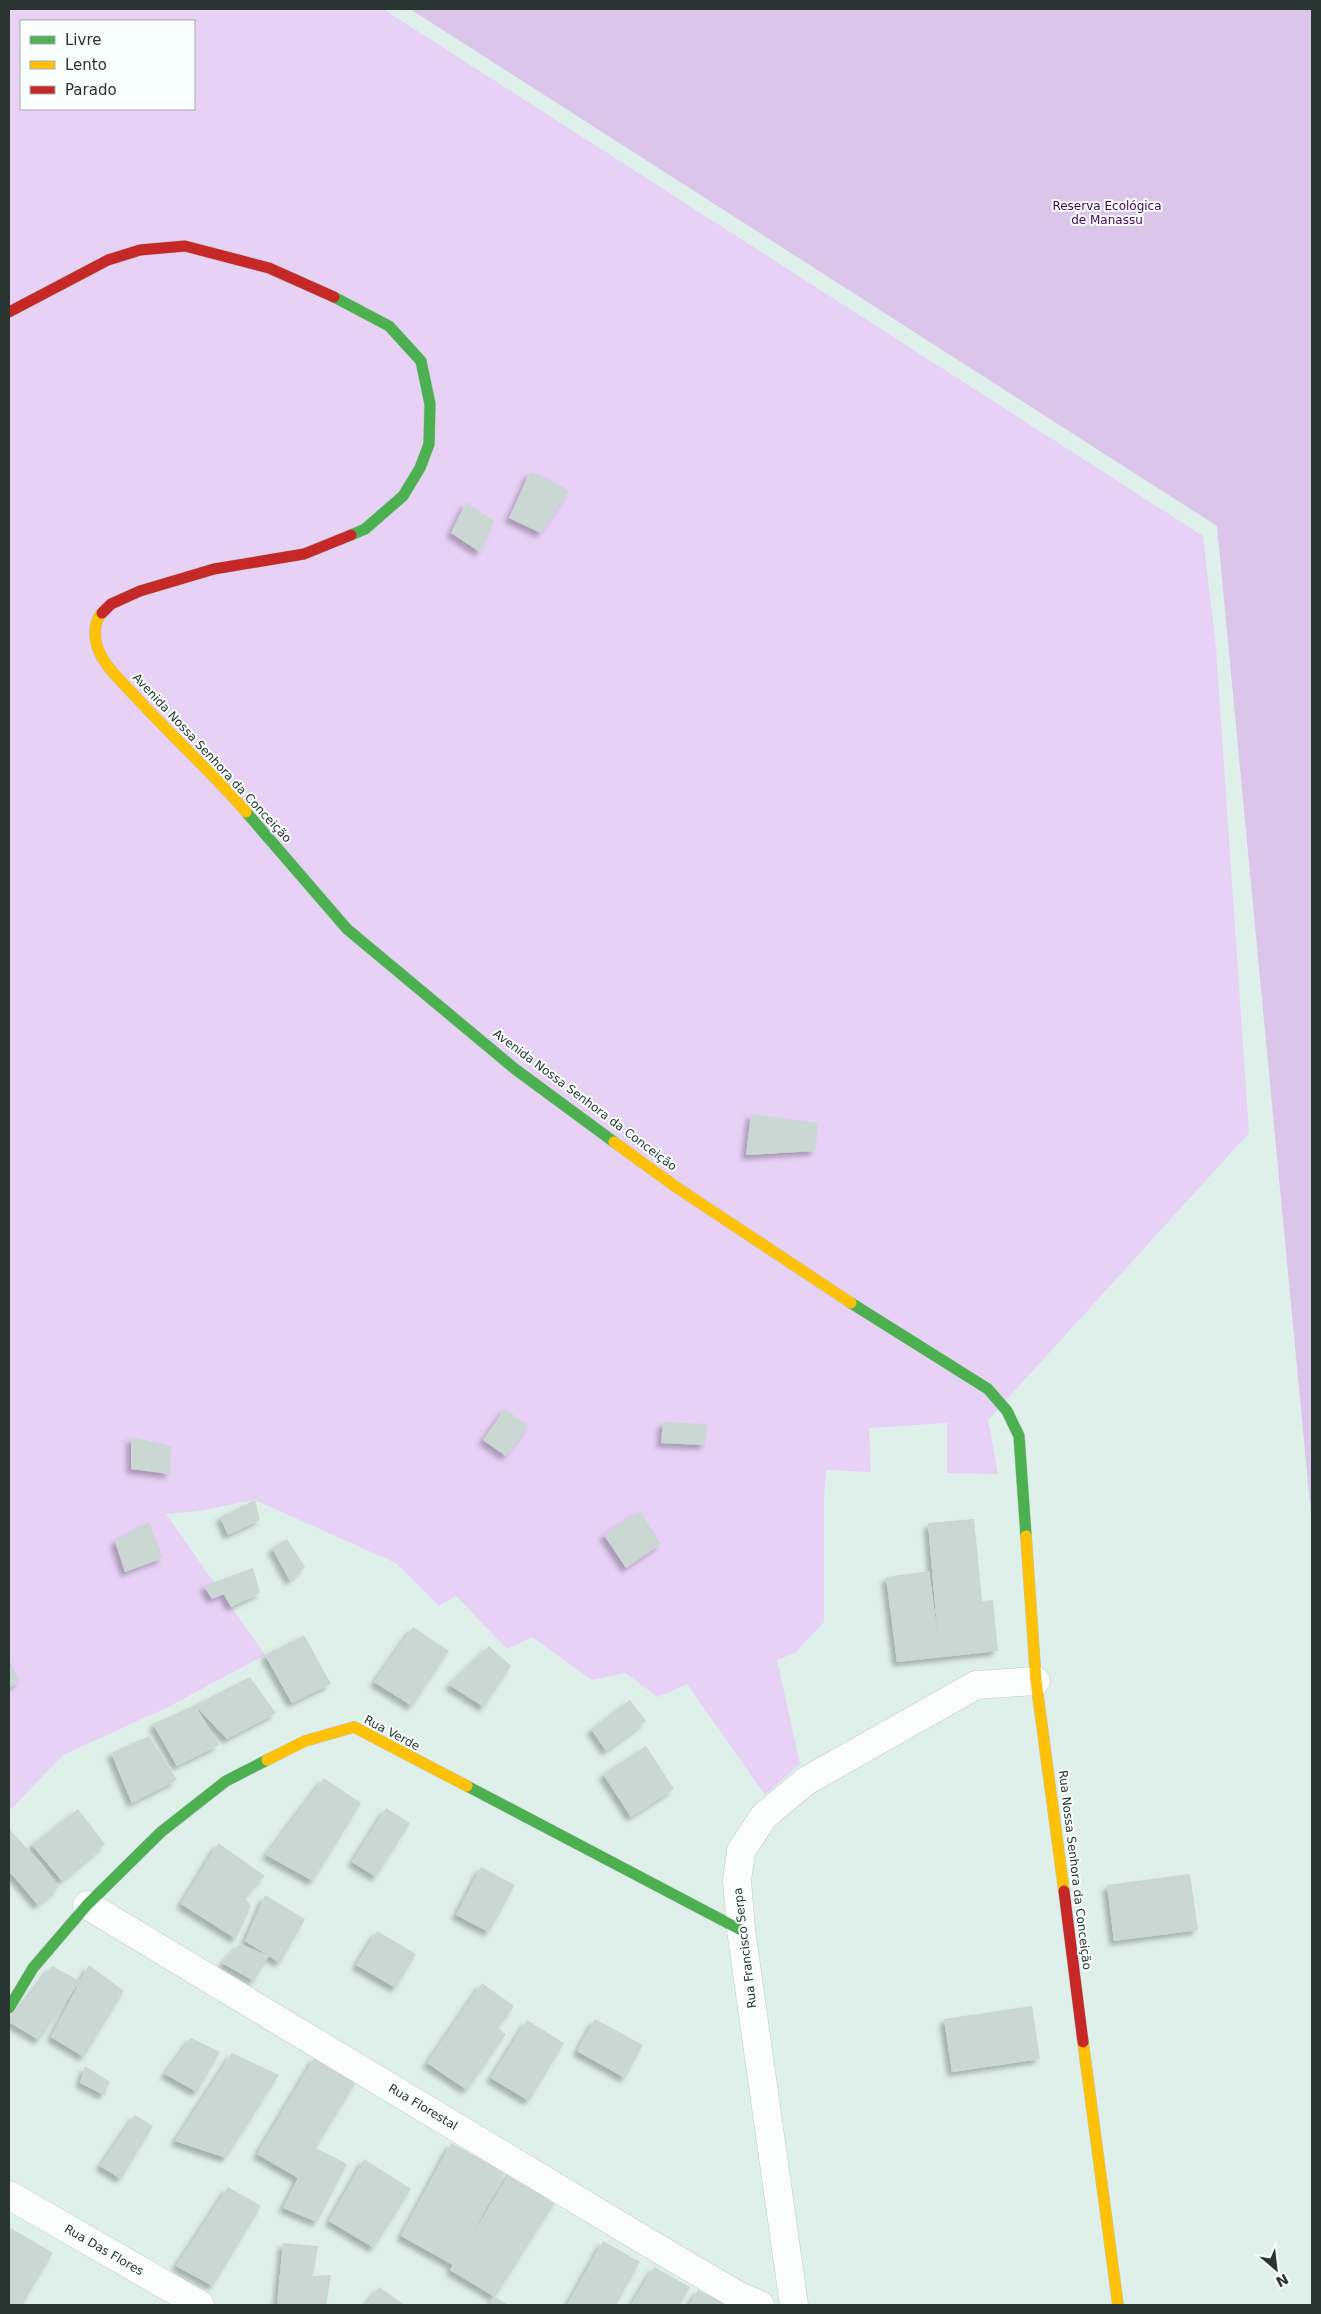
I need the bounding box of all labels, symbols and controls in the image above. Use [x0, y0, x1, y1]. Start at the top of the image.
legend [20, 20, 195, 110]
text: Livre [65, 31, 101, 49]
text: Lento [65, 56, 107, 74]
text: Parado [65, 81, 117, 99]
park label: Reserva Ecológica de Manassu [1052, 199, 1162, 227]
street label: Avenida Nossa Senhora da Conceição [130, 671, 294, 845]
street label: Avenida Nossa Senhora da Conceição [491, 1026, 679, 1174]
street label: Rua Verde [362, 1713, 422, 1753]
street label: Rua Nossa Senhora da Conceição [1056, 1769, 1094, 1971]
street label: Rua Francisco Serpa [731, 1887, 759, 2009]
street label: Rua Florestal [386, 2081, 460, 2133]
street label: Rua Das Flores [62, 2222, 146, 2278]
north arrow [1251, 2244, 1301, 2294]
text: N [1273, 2271, 1291, 2290]

